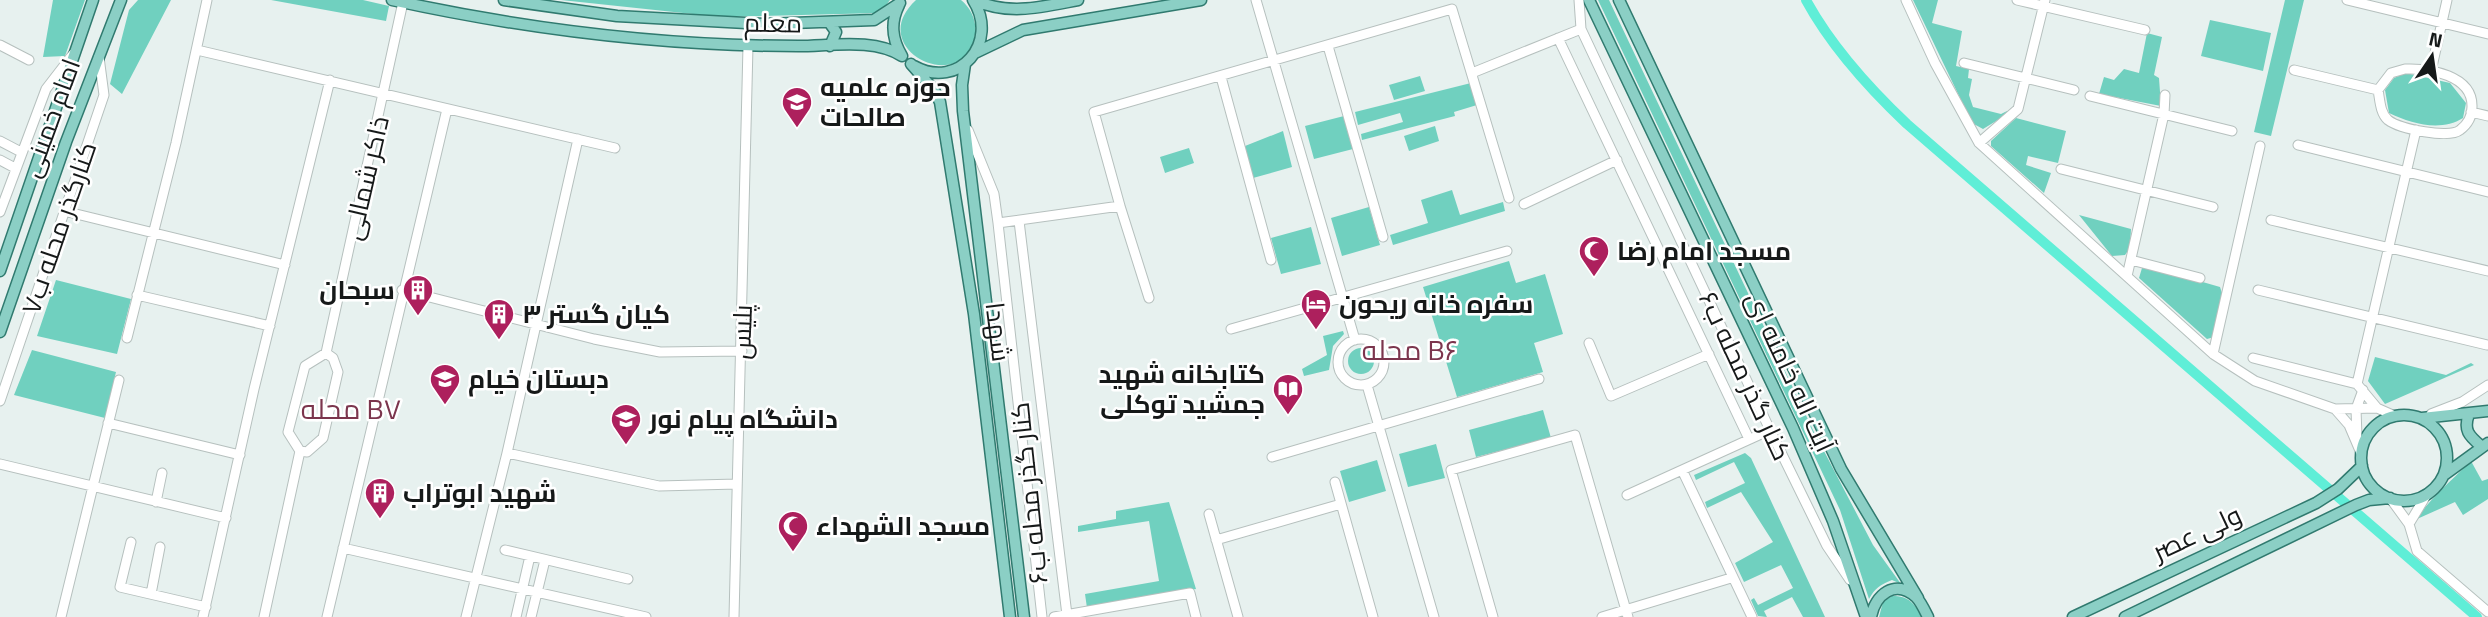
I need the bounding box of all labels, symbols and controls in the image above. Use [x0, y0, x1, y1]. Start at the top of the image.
street label: معلم [743, 2, 803, 43]
north arrow [2397, 21, 2467, 91]
text: N [2426, 23, 2446, 55]
street label: امام خمینی [11, 53, 90, 183]
place label: حوزه علمیه صالحات [820, 67, 951, 136]
school or university icon: حوزه علمیه صالحات [780, 85, 814, 129]
street label: ذاکر شمالی [332, 112, 399, 244]
street label: کنارگذر محله ب۷ [11, 136, 106, 319]
place label: مسجد امام رضا [1617, 231, 1791, 270]
mosque icon: مسجد امام رضا [1577, 234, 1611, 278]
place label: سبحان [319, 270, 395, 309]
building icon: سبحان [401, 273, 435, 317]
place label: سفره خانه ریحون [1339, 284, 1533, 323]
street label: کنار گذر محله ب۶ [1689, 285, 1802, 467]
street label: آیت اله خامنه ای [1736, 285, 1845, 459]
hotel icon: سفره خانه ریحون [1299, 287, 1333, 331]
place label: کیان گستر ۳ [522, 294, 670, 333]
building icon: کیان گستر ۳ [482, 297, 516, 341]
street label: شهدا [976, 300, 1021, 364]
street label: پلیس [721, 304, 762, 360]
district label: محله B۶ [1362, 328, 1458, 371]
place label: کتابخانه شهید جمشید توکلی [1099, 354, 1265, 423]
place label: دبستان خیام [468, 359, 609, 398]
school or university icon: دبستان خیام [428, 362, 462, 406]
library icon: کتابخانه شهید جمشید توکلی [1271, 372, 1305, 416]
district label: محله B۷ [301, 387, 401, 430]
place label: دانشگاه پیام نور [648, 399, 838, 438]
street label: کنار گذر محله ب۶ [1000, 400, 1057, 586]
school or university icon: دانشگاه پیام نور [609, 402, 643, 446]
place label: شهید ابوتراب [403, 473, 557, 512]
building icon: شهید ابوتراب [363, 476, 397, 520]
street label: ولی عصر [2144, 495, 2248, 571]
place label: مسجد الشهداء [816, 506, 990, 545]
mosque icon: مسجد الشهداء [776, 509, 810, 553]

